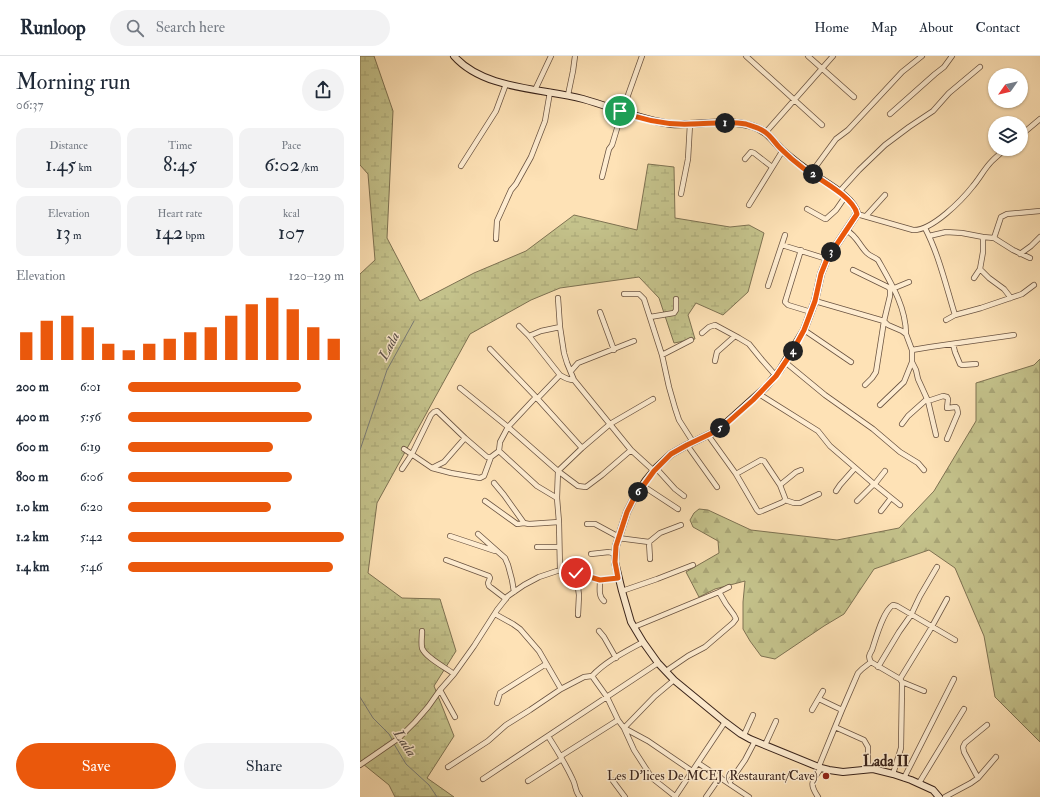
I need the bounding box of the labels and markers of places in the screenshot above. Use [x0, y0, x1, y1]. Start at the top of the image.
pin [603, 94, 637, 128]
pin: 1 [715, 113, 735, 133]
pin: 2 [803, 164, 823, 184]
pin: 3 [821, 242, 841, 262]
pin: 4 [783, 341, 803, 361]
pin: 5 [710, 418, 730, 438]
pin: 6 [628, 482, 648, 502]
pin [559, 556, 593, 590]
place label: Les D'lices De MCEJ (Restaurant/Cave) [607, 768, 818, 784]
marker: Les D'lices De MCEJ (Restaurant/Cave) [821, 771, 831, 781]

